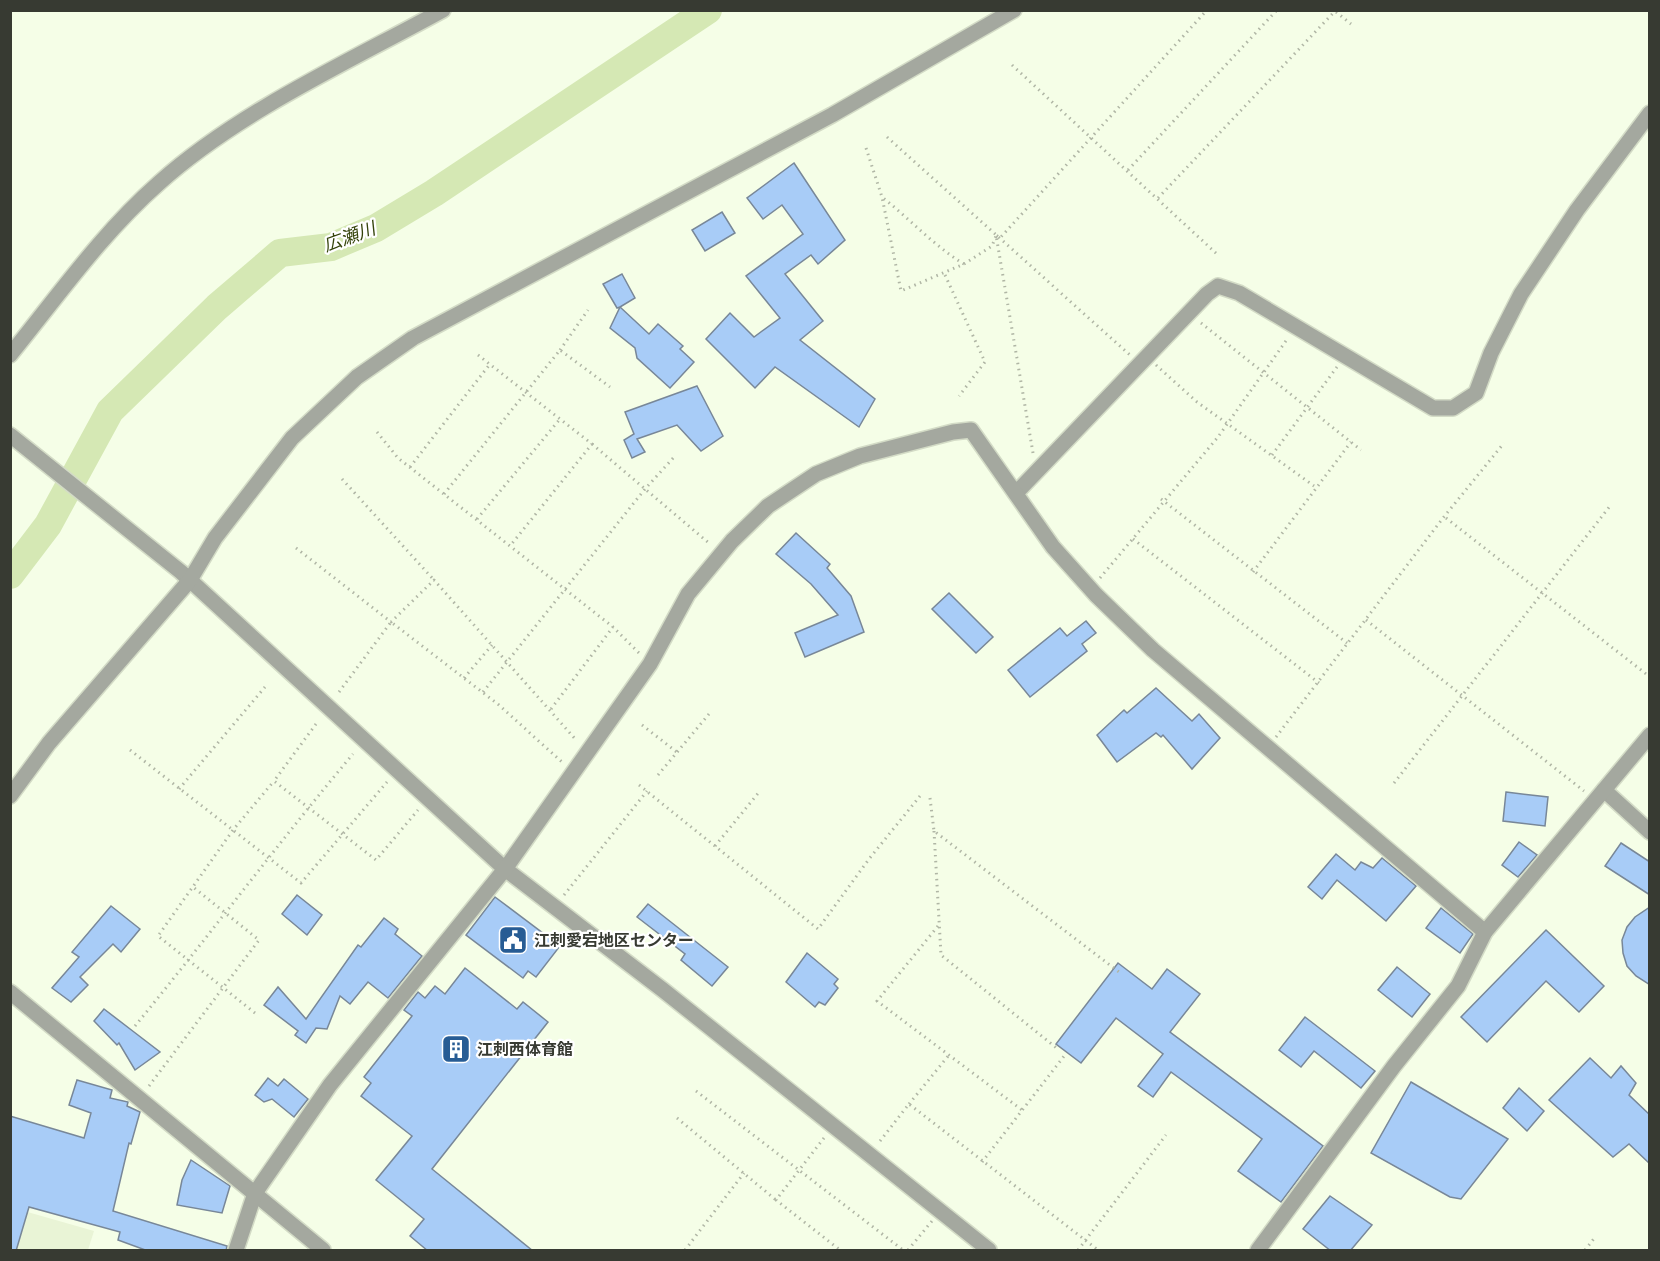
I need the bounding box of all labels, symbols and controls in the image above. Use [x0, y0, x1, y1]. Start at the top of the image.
water label: 広瀬川 [320, 216, 380, 256]
public building icon: 江刺愛宕地区センター [497, 924, 529, 956]
place label: 江刺愛宕地区センター [534, 930, 694, 950]
building icon: 江刺西体育館 [440, 1033, 472, 1065]
place label: 江刺西体育館 [477, 1039, 573, 1059]

